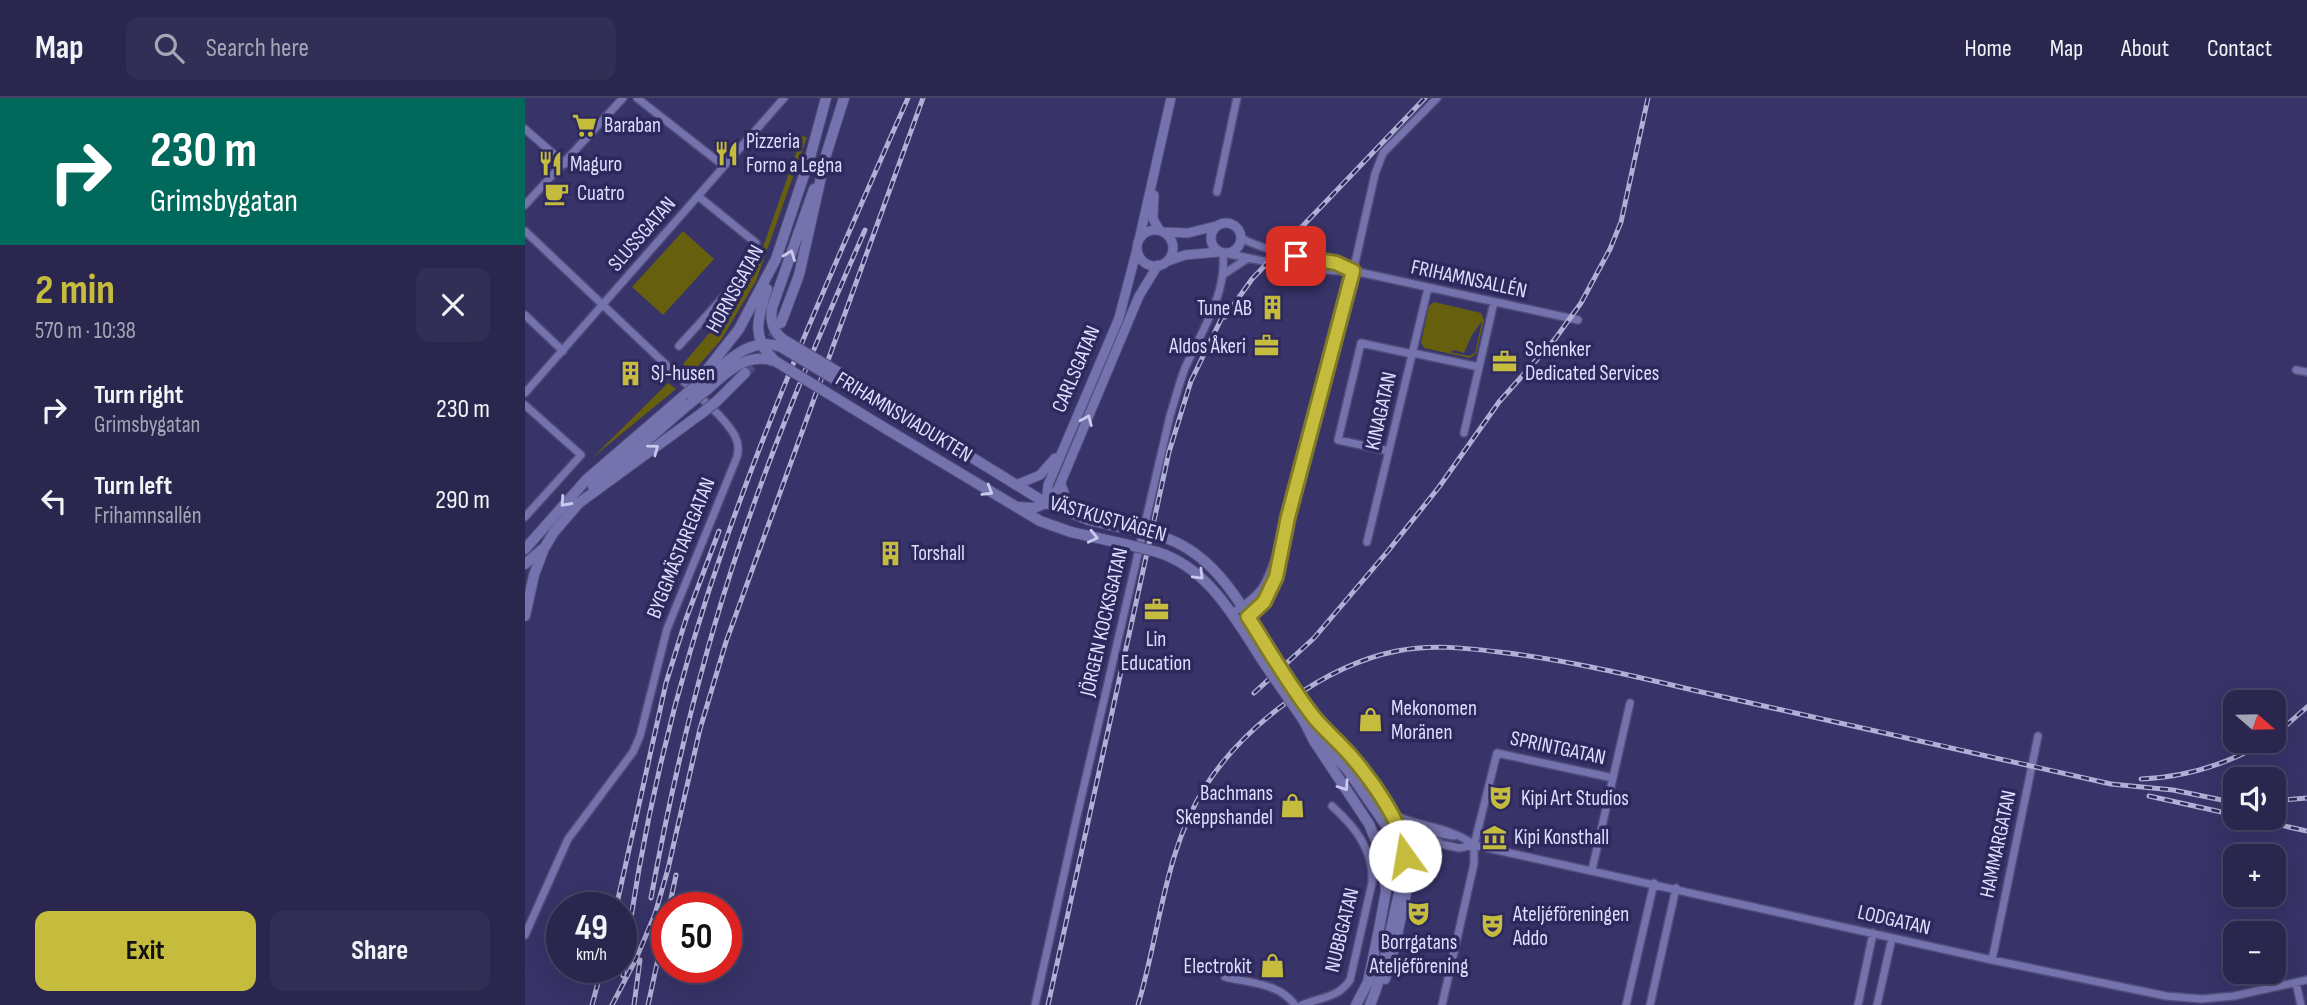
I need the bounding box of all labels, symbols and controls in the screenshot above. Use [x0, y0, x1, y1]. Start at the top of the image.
search box [126, 17, 616, 80]
text: Map [35, 28, 84, 68]
icon: search [150, 29, 188, 67]
text: Search here [206, 33, 309, 64]
text: Home [1964, 34, 2012, 63]
text: Map [2050, 34, 2083, 63]
text: About [2121, 34, 2169, 63]
text: Contact [2207, 34, 2272, 63]
supermarket icon: Baraban [570, 111, 598, 139]
place label: Baraban [604, 113, 661, 138]
text: 230 m [150, 122, 257, 181]
icon: right [35, 126, 126, 217]
place label: Pizzeria Forno a Legna [746, 129, 842, 178]
restaurant icon: Pizzeria Forno a Legna [712, 139, 740, 167]
restaurant icon: Maguro [536, 150, 564, 178]
place label: Maguro [570, 152, 622, 177]
cafe icon: Cuatro [543, 179, 571, 207]
place label: Cuatro [577, 181, 625, 206]
text: Grimsbygatan [150, 182, 298, 221]
street label: SLUSSGATAN [603, 192, 681, 276]
pin [1266, 226, 1326, 286]
icon: arrive [1277, 237, 1315, 275]
street label: HORNSGATAN [701, 241, 769, 337]
one-way arrow [782, 250, 796, 262]
street label: FRIHAMNSALLÉN [1409, 255, 1529, 303]
text: 2 min [35, 265, 115, 316]
button: close [416, 268, 490, 342]
building icon: Tune AB [1258, 294, 1286, 322]
place label: Tune AB [1197, 296, 1252, 321]
text: 570 m · 10:38 [35, 317, 136, 345]
street label: CARLSGATAN [1047, 322, 1105, 416]
office icon: Aldos Åkeri [1252, 332, 1280, 360]
place label: Aldos Åkeri [1168, 334, 1246, 359]
place label: Schenker Dedicated Services [1525, 337, 1659, 386]
office icon: Schenker Dedicated Services [1491, 347, 1519, 375]
building icon: SJ-husen [617, 359, 645, 387]
place label: SJ-husen [651, 361, 715, 386]
street label: FRIHAMNSVIADUKTEN [831, 366, 977, 468]
street label: KINAGATAN [1360, 370, 1402, 452]
text: Turn right [94, 380, 183, 411]
icon: right [35, 391, 73, 429]
text: 230 m [436, 394, 490, 425]
text: Grimsbygatan [94, 411, 200, 439]
one-way arrow [1079, 414, 1093, 427]
one-way arrow [646, 445, 659, 457]
text: Turn left [94, 471, 172, 502]
street label: BYGGMÄSTAREGATAN [641, 474, 721, 622]
icon: left [35, 482, 73, 520]
one-way arrow [981, 482, 994, 495]
text: 290 m [435, 485, 490, 516]
street label: VÄSTKUSTVÄGEN [1047, 490, 1169, 548]
one-way arrow [561, 494, 574, 507]
text: Frihamnsallén [94, 502, 202, 530]
one-way arrow [1087, 529, 1099, 544]
building icon: Torshall [877, 539, 905, 567]
place label: Torshall [911, 541, 965, 566]
street label: JÖRGEN KOCKSGATAN [1075, 545, 1133, 700]
one-way arrow [1191, 567, 1204, 580]
office icon: Lin Education [1142, 596, 1170, 624]
place label: Lin Education [1121, 627, 1191, 676]
north arrow [2223, 690, 2285, 752]
map controls [2223, 690, 2286, 984]
place label: Mekonomen Moränen [1391, 696, 1477, 745]
shop icon: Mekonomen Moränen [1357, 706, 1385, 734]
street label: SPRINTGATAN [1508, 726, 1608, 770]
button: sound [2223, 767, 2286, 830]
one-way arrow [1335, 778, 1348, 791]
place label: Bachmans Skeppshandel [1176, 781, 1273, 830]
theatre icon: Kipi Art Studios [1487, 784, 1515, 812]
place label: Kipi Art Studios [1521, 786, 1629, 811]
street label: HAMMARGATAN [1974, 788, 2022, 900]
shop icon: Bachmans Skeppshandel [1279, 791, 1307, 819]
position arrow [1368, 819, 1442, 893]
museum icon: Kipi Konsthall [1480, 823, 1508, 851]
place label: Kipi Konsthall [1514, 825, 1609, 850]
button: + [2223, 844, 2286, 907]
street label: NUBBGATAN [1319, 885, 1365, 975]
speed limit sign: 50 [651, 892, 742, 983]
theatre icon: Borrgatans Ateljéförening [1405, 899, 1433, 927]
street label: LODGATAN [1855, 899, 1933, 941]
place label: Ateljéföreningen Addo [1512, 902, 1629, 951]
text: 49 [575, 907, 608, 950]
button: Exit [35, 911, 256, 991]
button: Share [270, 911, 490, 991]
theatre icon: Ateljéföreningen Addo [1479, 912, 1507, 940]
button: − [2223, 921, 2286, 984]
place label: Borrgatans Ateljéförening [1369, 930, 1468, 979]
text: km/h [576, 944, 607, 965]
shop icon: Electrokit [1258, 952, 1286, 980]
place label: Electrokit [1184, 954, 1252, 979]

